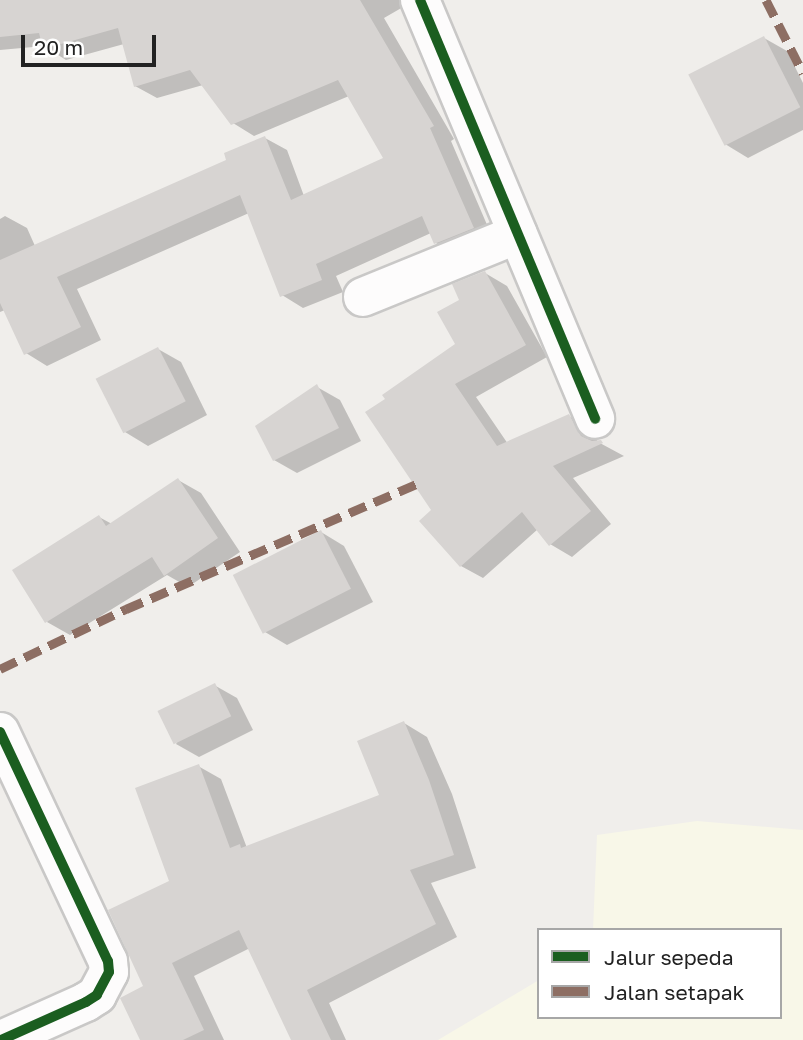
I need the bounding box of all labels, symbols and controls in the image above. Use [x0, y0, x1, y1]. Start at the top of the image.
scale bar [24, 21, 159, 65]
text: 20 m [34, 34, 83, 60]
legend [537, 928, 782, 1019]
text: Jalur sepeda [604, 944, 734, 970]
text: Jalan setapak [604, 979, 745, 1005]

